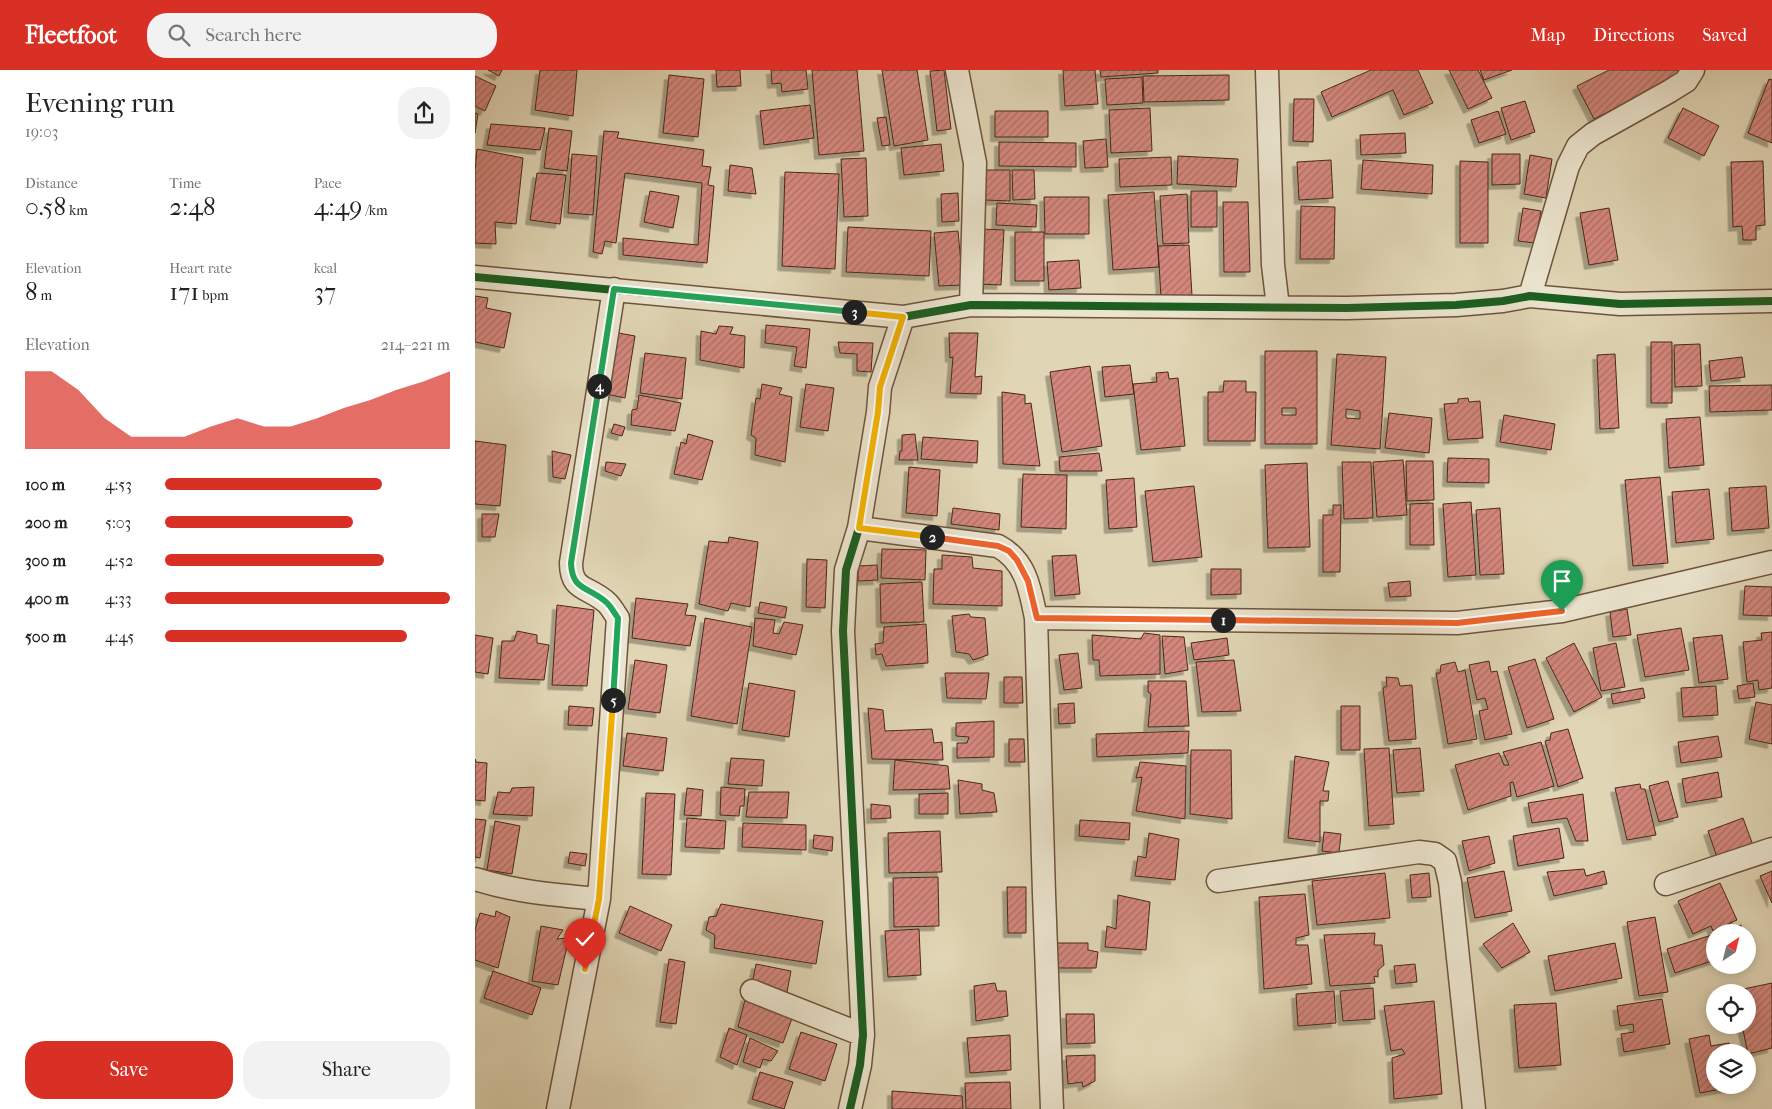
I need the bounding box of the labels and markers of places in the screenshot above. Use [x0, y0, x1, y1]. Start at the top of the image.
pin: 3 [841, 300, 867, 324]
pin: 4 [587, 374, 611, 398]
pin: 2 [919, 524, 945, 550]
pin [1541, 560, 1583, 611]
pin: 1 [1211, 608, 1235, 632]
pin: 5 [601, 688, 625, 712]
pin [564, 918, 606, 969]

